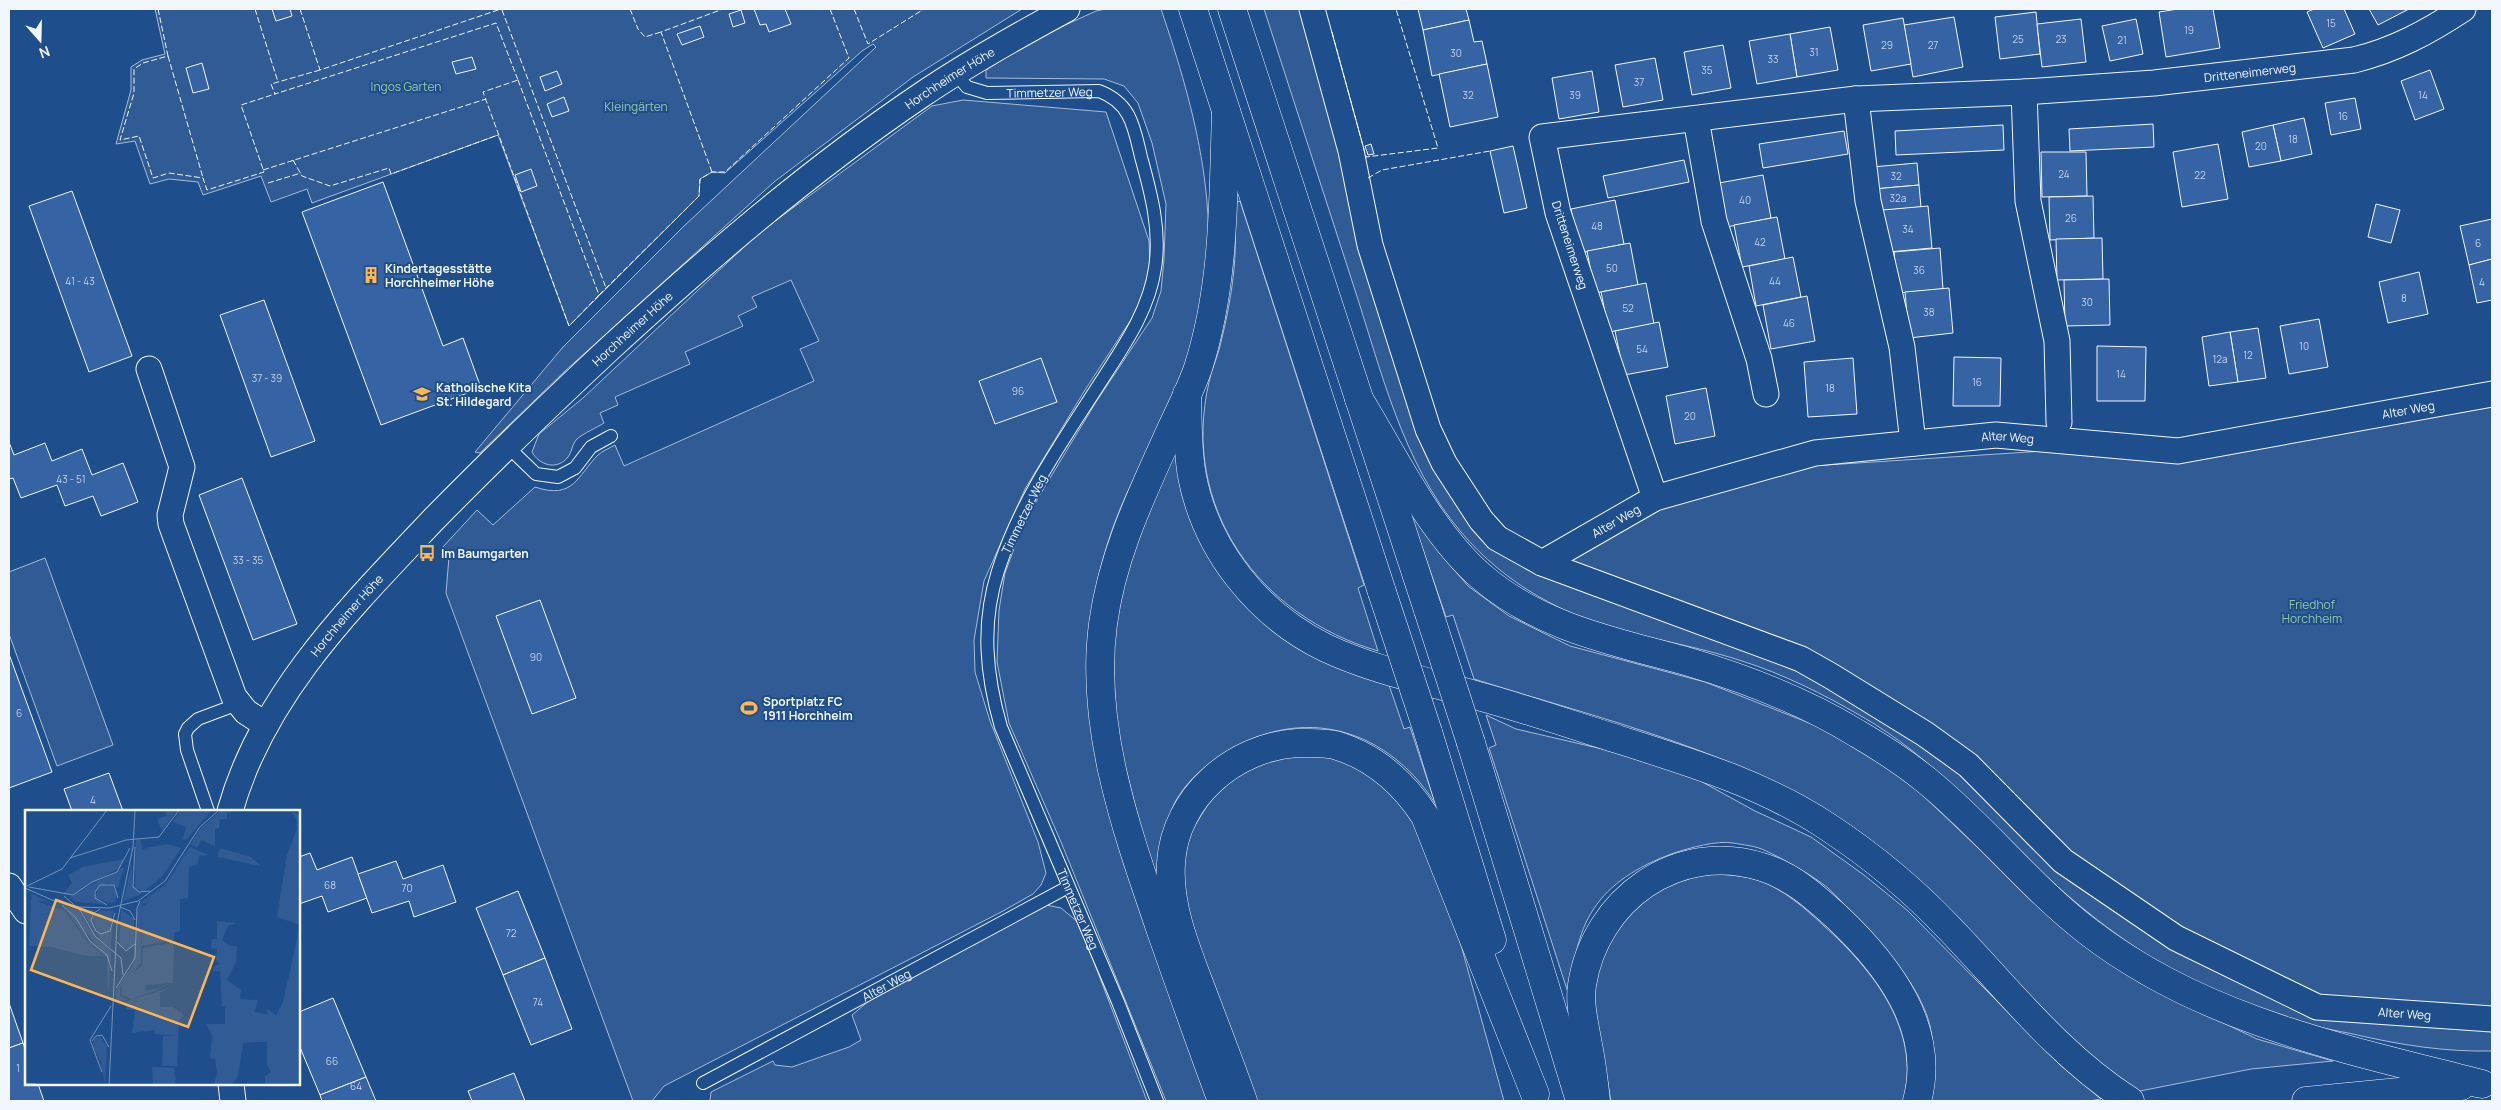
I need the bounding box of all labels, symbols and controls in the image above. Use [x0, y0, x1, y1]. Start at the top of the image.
north arrow [15, 15, 65, 65]
house number: 15 [2326, 16, 2336, 30]
house number: 19 [2184, 23, 2194, 37]
house number: 25 [2012, 32, 2024, 46]
house number: 23 [2055, 32, 2067, 46]
house number: 21 [2117, 33, 2127, 47]
house number: 29 [1881, 38, 1893, 52]
house number: 27 [1928, 38, 1938, 52]
text: N [37, 42, 53, 63]
street label: Horchheimer Höhe [901, 43, 998, 113]
house number: 31 [1809, 45, 1819, 59]
house number: 30 [1450, 46, 1462, 60]
house number: 33 [1767, 52, 1779, 66]
street label: Dritteneimerweg [2203, 58, 2297, 86]
house number: 35 [1701, 63, 1713, 77]
house number: 37 [1634, 75, 1644, 89]
park label: Ingos Garten [371, 78, 441, 95]
street label: Timmetzer Weg [1006, 83, 1093, 101]
house number: 32 [1462, 88, 1474, 102]
house number: 39 [1569, 88, 1581, 102]
house number: 14 [2418, 88, 2428, 102]
park label: Kleingärten [604, 98, 668, 115]
house number: 16 [2338, 109, 2348, 123]
house number: 18 [2288, 132, 2298, 146]
house number: 20 [2255, 139, 2267, 153]
house number: 24 [2058, 167, 2070, 181]
house number: 22 [2194, 168, 2206, 182]
house number: 32 [1890, 169, 1902, 183]
house number: 32a [1890, 191, 1906, 205]
house number: 40 [1739, 193, 1751, 207]
street label: Dritteneimerweg [1548, 198, 1592, 292]
house number: 26 [2065, 211, 2077, 225]
house number: 48 [1591, 219, 1603, 233]
house number: 34 [1902, 222, 1914, 236]
house number: 42 [1754, 235, 1766, 249]
house number: 6 [2475, 236, 2481, 250]
place label: Kindertagesstätte Horchheimer Höhe [385, 260, 494, 291]
house number: 50 [1606, 261, 1618, 275]
house number: 36 [1913, 263, 1925, 277]
building icon: Kindertagesstätte Horchheimer Höhe [361, 265, 381, 285]
house number: 41 - 43 [65, 274, 95, 288]
house number: 44 [1769, 274, 1781, 288]
house number: 4 [2479, 275, 2485, 289]
street label: Horchheimer Höhe [588, 287, 676, 369]
house number: 8 [2401, 291, 2407, 305]
house number: 30 [2081, 295, 2093, 309]
house number: 52 [1622, 301, 1634, 315]
house number: 38 [1923, 305, 1935, 319]
house number: 46 [1783, 316, 1795, 330]
house number: 10 [2299, 339, 2309, 353]
house number: 54 [1636, 342, 1648, 356]
house number: 12 [2243, 348, 2253, 362]
house number: 12a [2212, 352, 2228, 366]
house number: 14 [2116, 367, 2126, 381]
house number: 37 - 39 [252, 371, 282, 385]
house number: 16 [1972, 375, 1982, 389]
place label: Katholische Kita St. Hildegard [436, 379, 531, 410]
house number: 18 [1825, 381, 1835, 395]
school or university icon: Katholische Kita St. Hildegard [412, 384, 432, 404]
house number: 96 [1012, 384, 1024, 398]
street label: Alter Weg [2380, 396, 2436, 422]
house number: 20 [1684, 409, 1696, 423]
street label: Alter Weg [1980, 427, 2035, 447]
street label: Timmetzer Weg [997, 471, 1051, 557]
house number: 43 - 51 [56, 472, 86, 486]
street label: Alter Weg [1588, 500, 1643, 541]
bus stop icon: Im Baumgarten [417, 543, 437, 563]
place label: Im Baumgarten [441, 545, 529, 562]
house number: 33 - 35 [233, 553, 264, 567]
street label: Horchheimer Höhe [306, 570, 387, 660]
park label: Friedhof Horchheim [2282, 596, 2342, 627]
house number: 90 [530, 650, 542, 664]
place label: Sportplatz FC 1911 Horchheim [763, 693, 853, 724]
sports icon: Sportplatz FC 1911 Horchheim [739, 698, 759, 718]
house number: 6 [16, 706, 22, 720]
house number: 4 [90, 793, 96, 807]
inset map [25, 810, 300, 1085]
street label: Timmetzer Weg [1054, 866, 1103, 952]
house number: 68 [324, 878, 336, 892]
house number: 70 [401, 881, 413, 895]
house number: 72 [506, 926, 517, 940]
street label: Alter Weg [859, 964, 914, 1005]
house number: 74 [533, 995, 543, 1009]
street label: Alter Weg [2377, 1003, 2432, 1023]
house number: 66 [326, 1054, 338, 1068]
house number: 1 [16, 1061, 20, 1075]
house number: 64 [350, 1079, 362, 1093]

